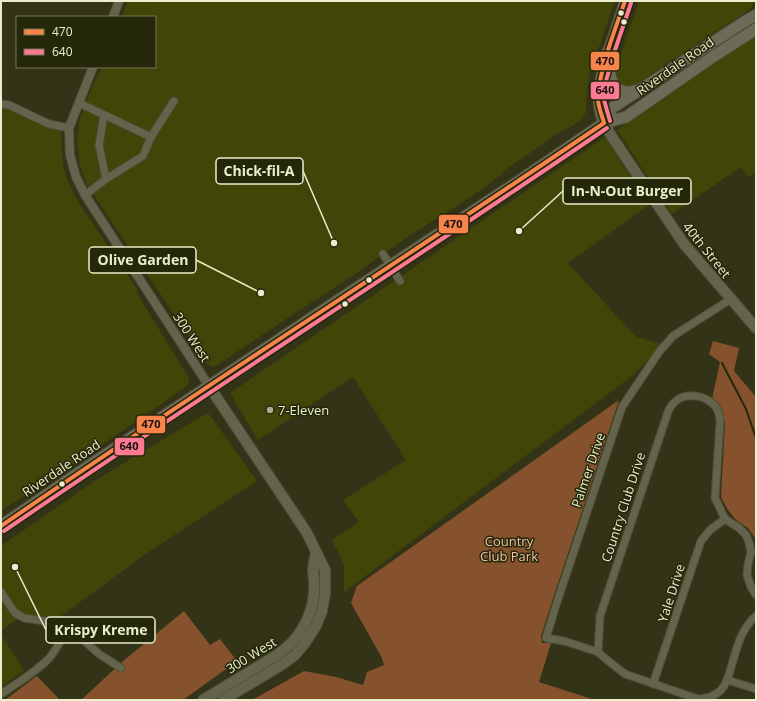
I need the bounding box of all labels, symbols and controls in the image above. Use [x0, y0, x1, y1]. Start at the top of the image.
unlabelled marker [616, 8, 626, 18]
legend [16, 16, 156, 68]
unlabelled marker [619, 17, 629, 27]
text: 470 [52, 23, 73, 40]
street label: Riverdale Road [633, 33, 717, 99]
text: 640 [52, 43, 73, 60]
line badge: 470 [590, 51, 620, 71]
text: 470 [596, 53, 614, 68]
line badge: 640 [590, 81, 620, 100]
text: 640 [596, 82, 614, 97]
callout: Chick-fil-A [216, 158, 303, 184]
text: Chick-fil-A [224, 161, 295, 180]
callout: In-N-Out Burger [563, 178, 691, 204]
text: In-N-Out Burger [571, 181, 684, 200]
line badge: 470 [438, 214, 469, 234]
text: 470 [444, 216, 462, 231]
street label: 40th Street [679, 218, 735, 282]
callout: Olive Garden [89, 247, 196, 273]
text: Olive Garden [98, 250, 188, 269]
unlabelled marker [364, 275, 374, 285]
unlabelled marker [340, 299, 350, 309]
street label: 300 West [169, 309, 215, 366]
place label: 7-Eleven [278, 401, 329, 419]
marker: 7-Eleven [265, 405, 275, 415]
line badge: 470 [136, 415, 166, 434]
text: 470 [142, 416, 160, 431]
street label: Palmer Drive [567, 430, 609, 510]
street label: Riverdale Road [18, 435, 104, 501]
line badge: 640 [114, 437, 145, 456]
text: 640 [120, 438, 138, 453]
street label: Country Club Drive [597, 450, 649, 564]
unlabelled marker [57, 479, 67, 489]
park label: Country Club Park [480, 532, 538, 565]
street label: Yale Drive [653, 562, 689, 624]
callout: Krispy Kreme [46, 617, 155, 643]
text: Krispy Kreme [54, 620, 148, 639]
street label: 300 West [223, 632, 280, 677]

